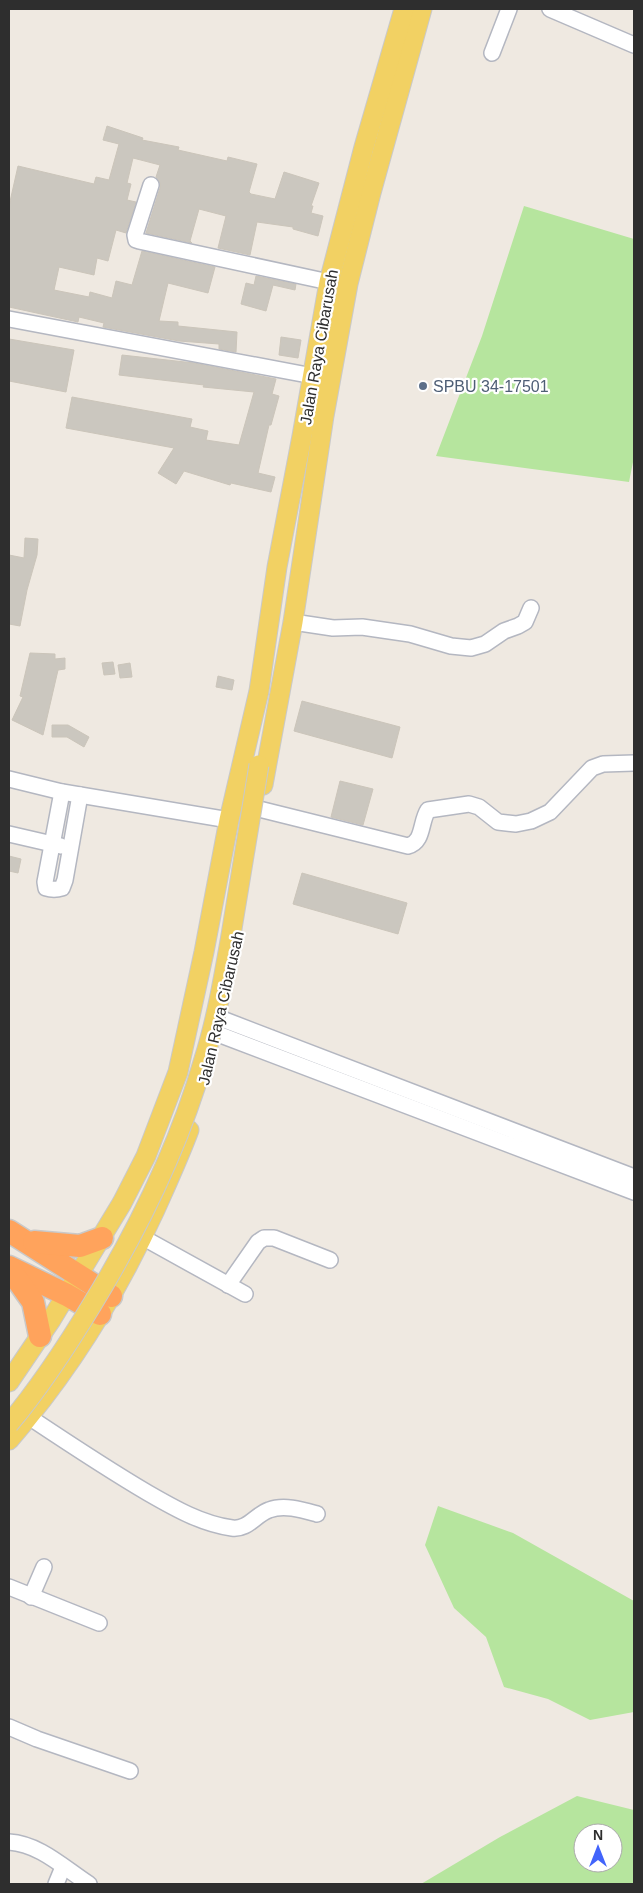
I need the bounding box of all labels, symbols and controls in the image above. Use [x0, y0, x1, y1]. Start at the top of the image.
street label: Jalan Raya Cibarusah [297, 268, 341, 426]
place label: SPBU 34-17501 [433, 378, 549, 395]
marker: SPBU 34-17501 [417, 380, 429, 392]
street label: Jalan Raya Cibarusah [195, 929, 247, 1087]
north arrow [573, 1823, 623, 1873]
text: N [593, 1827, 603, 1843]

